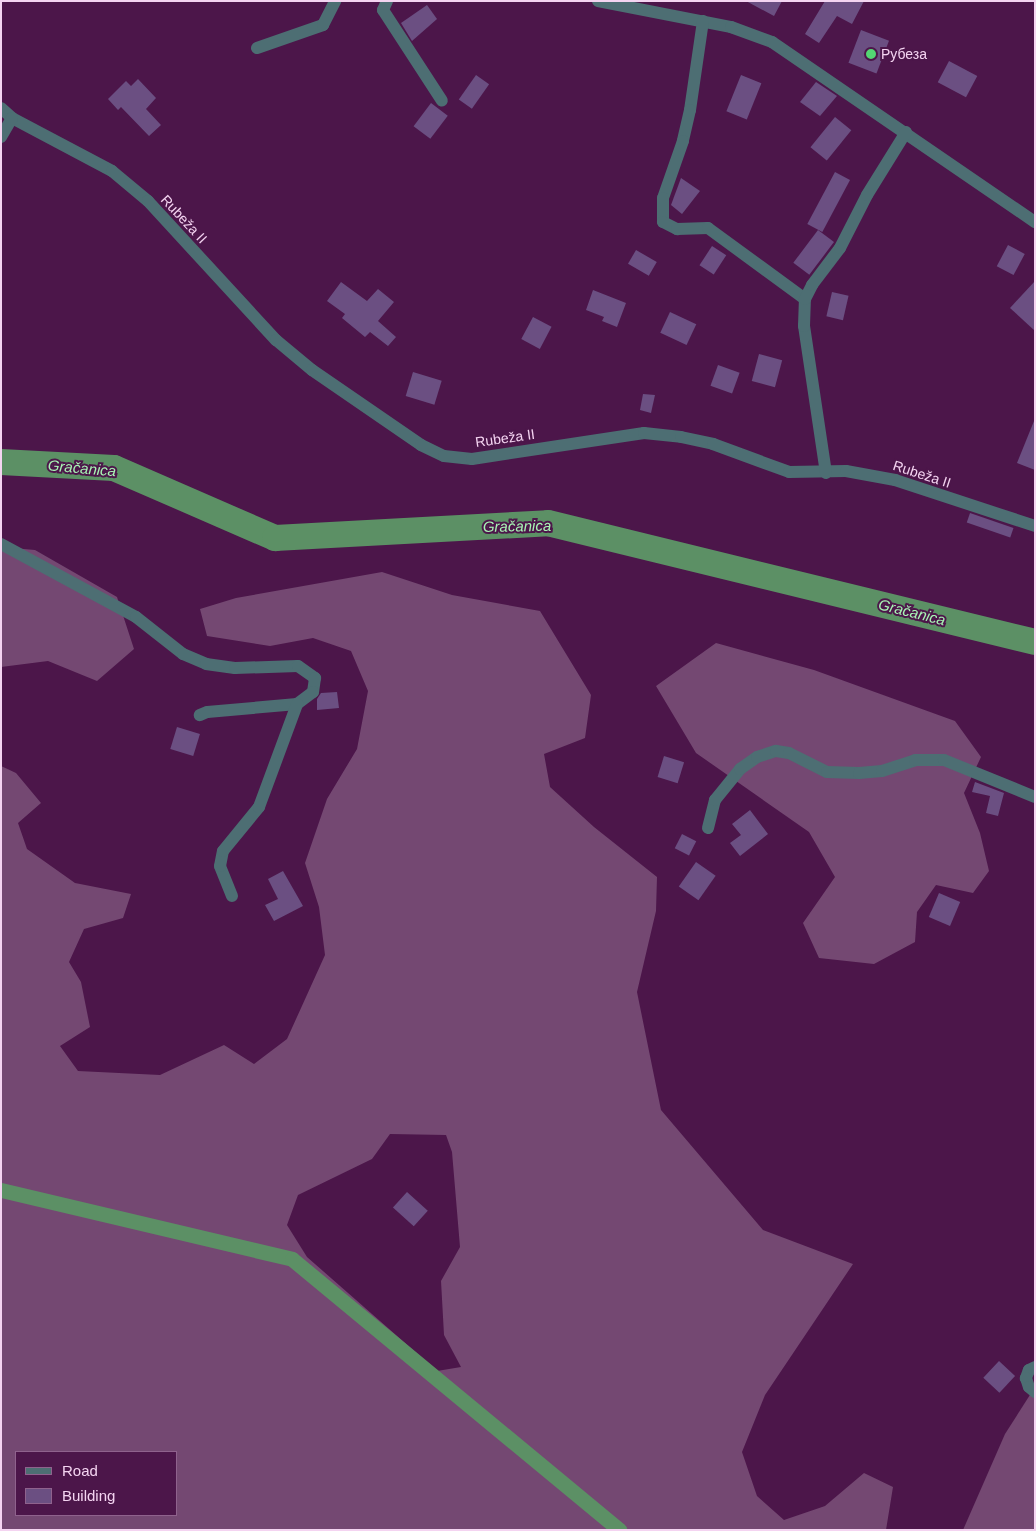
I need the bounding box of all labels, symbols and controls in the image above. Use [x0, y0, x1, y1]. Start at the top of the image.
place label: Рубеза [881, 46, 927, 62]
marker: Рубеза [865, 48, 877, 60]
street label: Rubeža II [157, 191, 211, 247]
street label: Rubeža II [474, 426, 536, 450]
water label: Gračanica [47, 456, 117, 480]
street label: Rubeža II [891, 457, 953, 491]
water label: Gračanica [483, 516, 551, 536]
water label: Gračanica [877, 595, 947, 629]
legend [15, 1451, 178, 1516]
text: Road [62, 1462, 98, 1479]
text: Building [62, 1487, 115, 1504]

